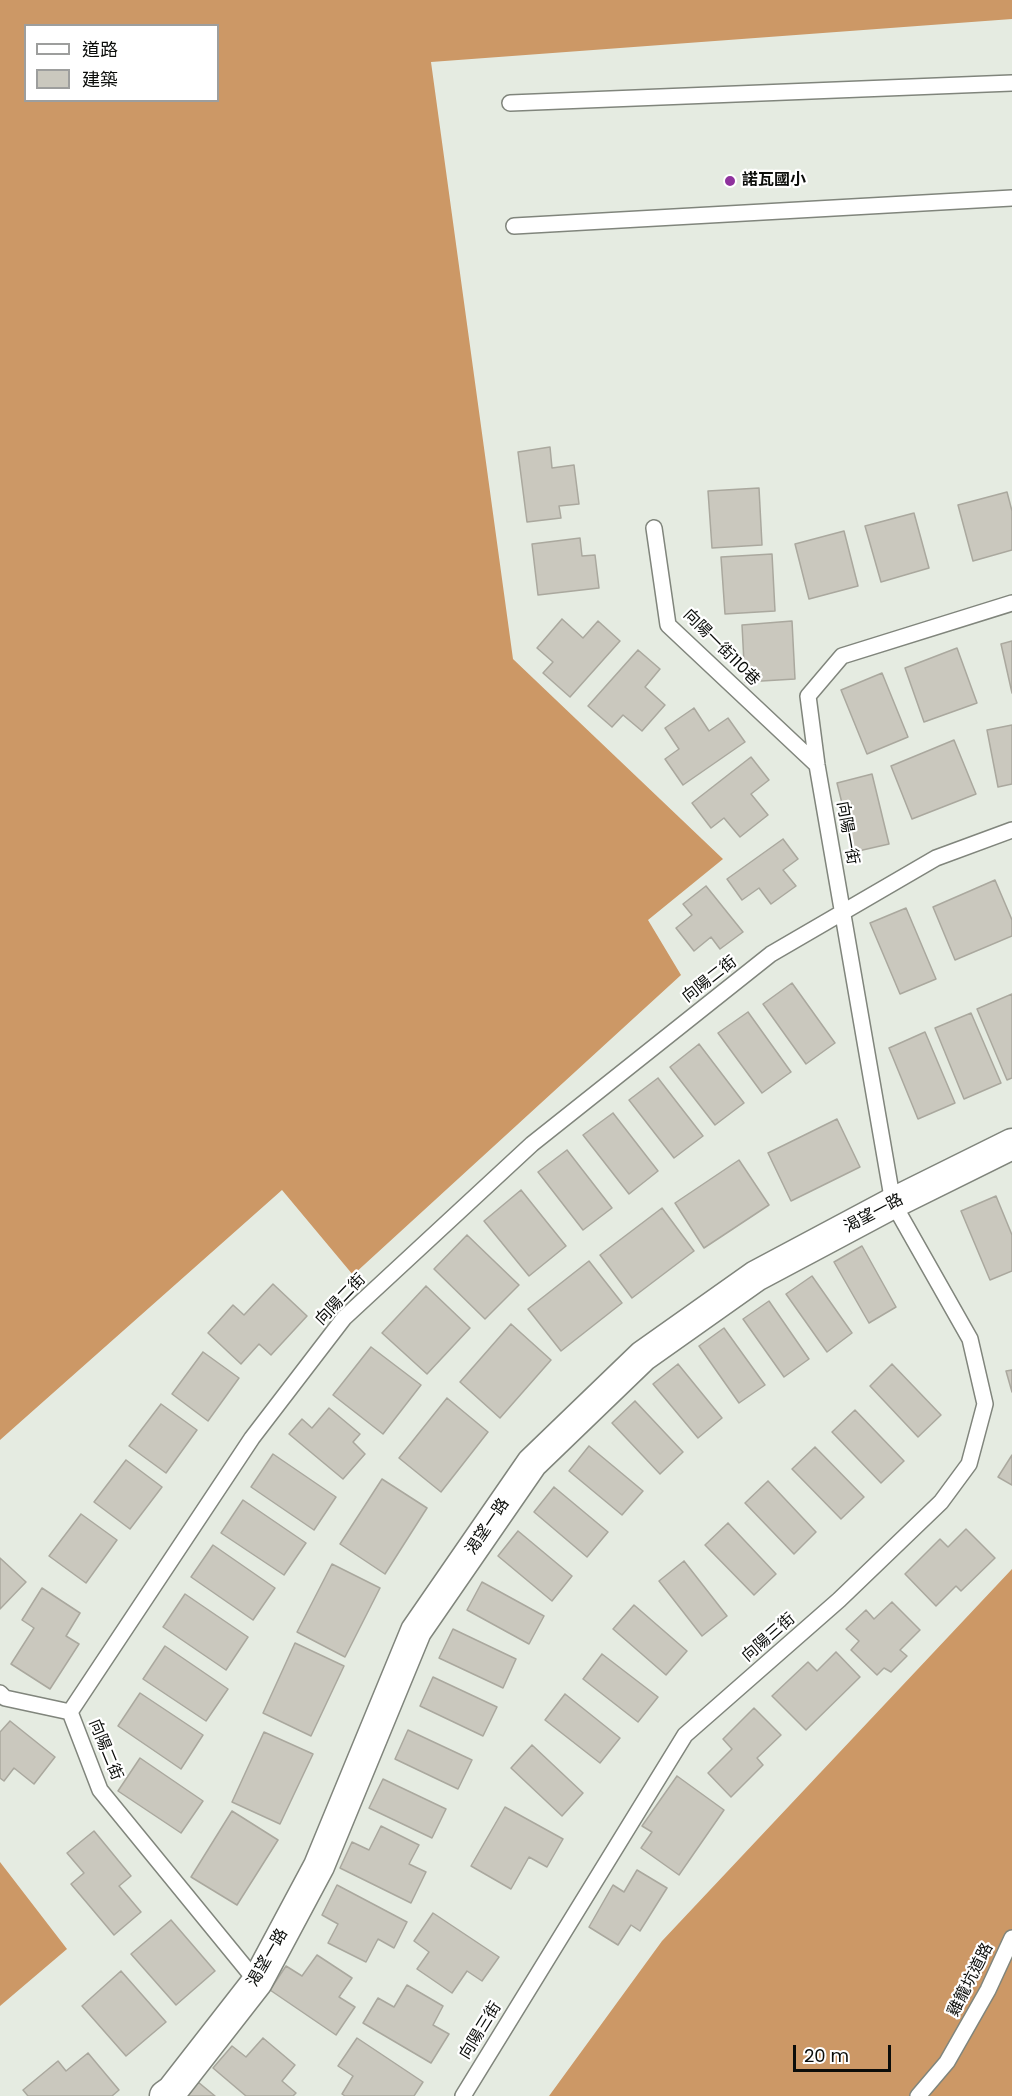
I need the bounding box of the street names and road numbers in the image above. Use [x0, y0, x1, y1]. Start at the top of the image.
street label: 向陽一街110巷 [679, 606, 763, 690]
street label: 向陽一街 [832, 800, 862, 866]
street label: 向陽二街 [679, 953, 741, 1007]
street label: 渴望一路 [841, 1191, 907, 1237]
street label: 向陽二街 [312, 1270, 370, 1330]
street label: 渴望一路 [462, 1495, 514, 1559]
street label: 向陽三街 [739, 1610, 799, 1666]
street label: 向陽二街 [84, 1717, 126, 1783]
street label: 渴望一路 [244, 1925, 292, 1991]
street label: 雞籠坑道路 [944, 1940, 998, 2020]
street label: 向陽三街 [456, 1999, 506, 2063]

